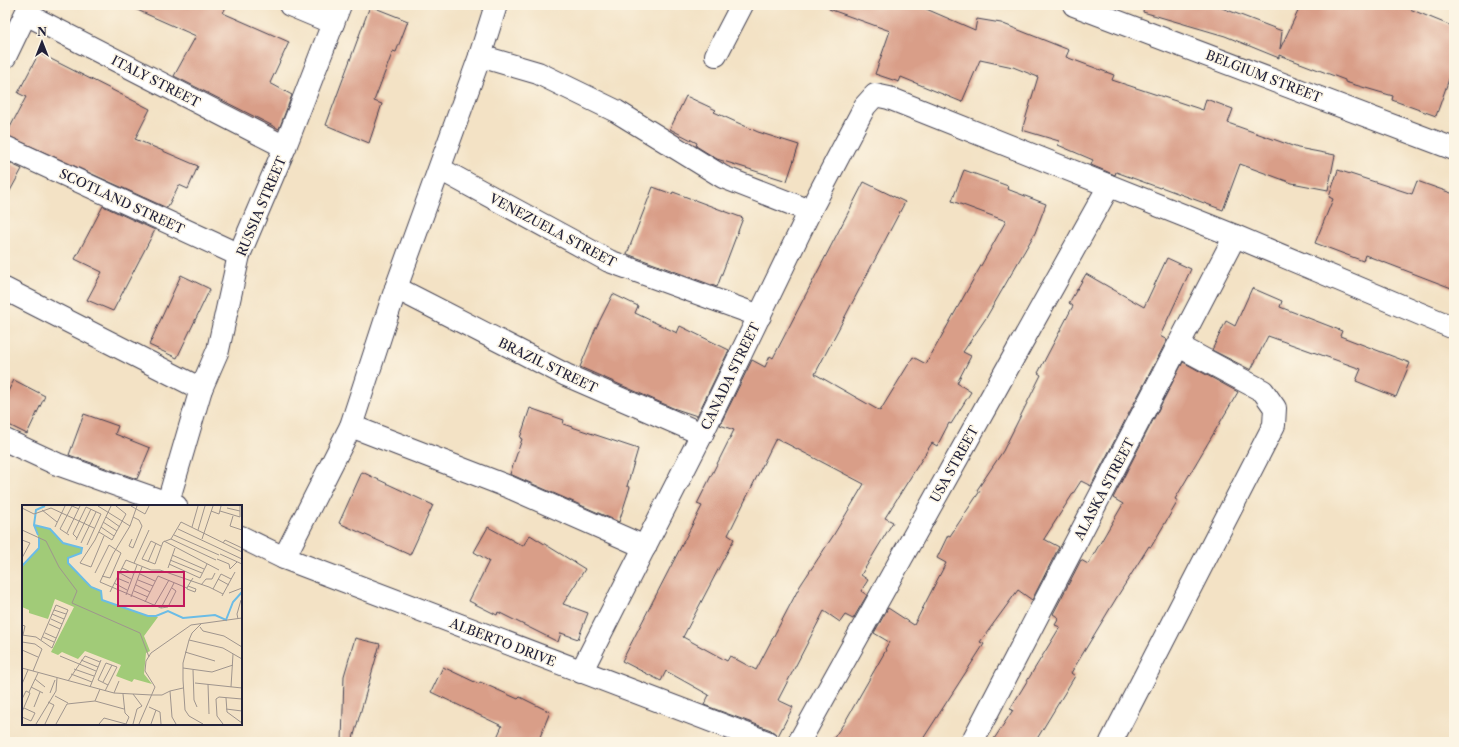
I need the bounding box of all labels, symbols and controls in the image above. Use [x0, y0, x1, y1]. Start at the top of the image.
north arrow [22, 22, 62, 62]
text: N [37, 25, 47, 39]
street label: BELGIUM STREET [1204, 46, 1325, 106]
street label: ITALY STREET [109, 52, 203, 110]
street label: RUSSIA STREET [233, 153, 289, 258]
street label: SCOTLAND STREET [57, 165, 187, 237]
street label: VENEZUELA STREET [486, 189, 620, 270]
street label: CANADA STREET [697, 320, 763, 432]
street label: BRAZIL STREET [496, 334, 600, 396]
street label: USA STREET [926, 423, 982, 505]
street label: ALASKA STREET [1070, 435, 1138, 544]
inset map [22, 505, 242, 725]
street label: ALBERTO DRIVE [447, 614, 558, 670]

